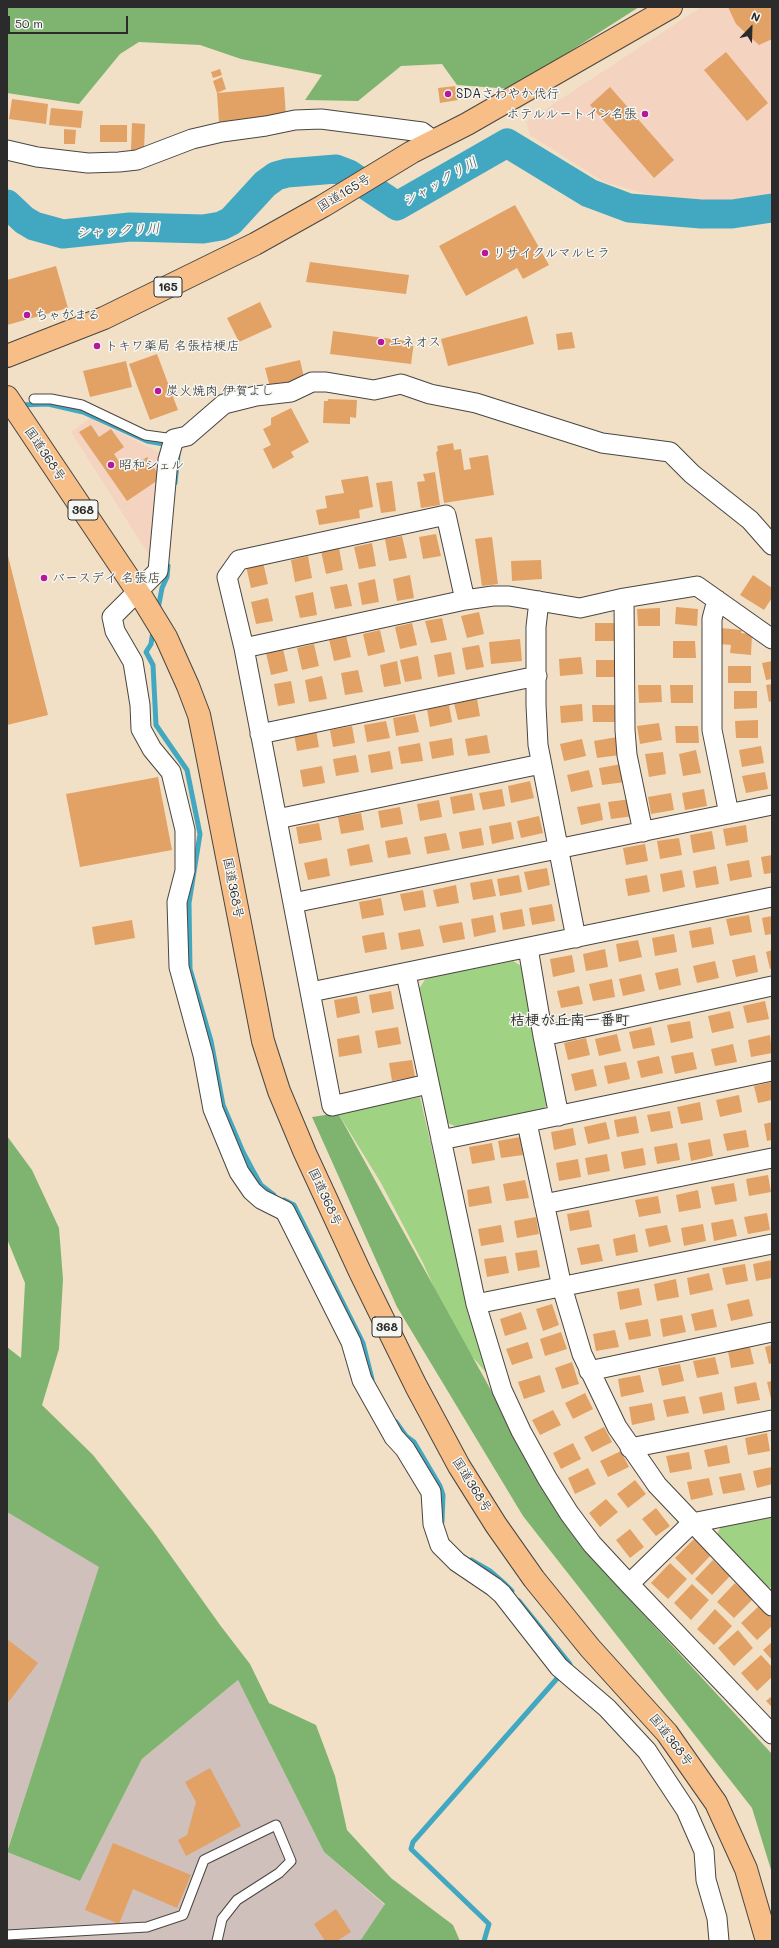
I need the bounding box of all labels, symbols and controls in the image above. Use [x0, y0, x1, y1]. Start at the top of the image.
scale bar [10, 8, 130, 34]
north arrow [731, 8, 771, 48]
text: N [749, 8, 763, 25]
text: 50 m [15, 15, 43, 31]
place label: SDAさわやか代行 [456, 86, 559, 102]
marker: SDAさわやか代行 [443, 89, 453, 99]
place label: ホテルルートイン名張 [506, 106, 637, 122]
marker: ホテルルートイン名張 [640, 109, 650, 119]
water label: シャックリ川 [399, 154, 481, 210]
street label: 国道165号 [314, 171, 374, 215]
water label: シャックリ川 [76, 220, 160, 242]
place label: リサイクルマルヒラ [493, 245, 610, 261]
marker: リサイクルマルヒラ [480, 248, 490, 258]
road number: 165 [154, 277, 182, 297]
place label: ちゃがまる [35, 307, 100, 323]
marker: ちゃがまる [22, 310, 32, 320]
place label: エネオス [389, 334, 441, 350]
marker: エネオス [376, 337, 386, 347]
place label: トキワ薬局 名張桔梗店 [105, 338, 239, 354]
marker: トキワ薬局 名張桔梗店 [92, 341, 102, 351]
place label: 炭火焼肉 伊賀よし [166, 383, 274, 399]
marker: 炭火焼肉 伊賀よし [153, 386, 163, 396]
street label: 国道368号 [21, 424, 69, 484]
place label: 昭和シェル [119, 457, 184, 473]
marker: 昭和シェル [106, 460, 116, 470]
road number: 368 [68, 500, 98, 520]
place label: バースデイ 名張店 [52, 570, 160, 586]
marker: バースデイ 名張店 [39, 573, 49, 583]
street label: 国道368号 [219, 856, 247, 920]
district label: 桔梗が丘南一番町 [510, 1011, 630, 1029]
street label: 国道368号 [305, 1165, 345, 1229]
road number: 368 [372, 1317, 402, 1337]
street label: 国道368号 [449, 1454, 495, 1516]
street label: 国道368号 [646, 1711, 696, 1769]

